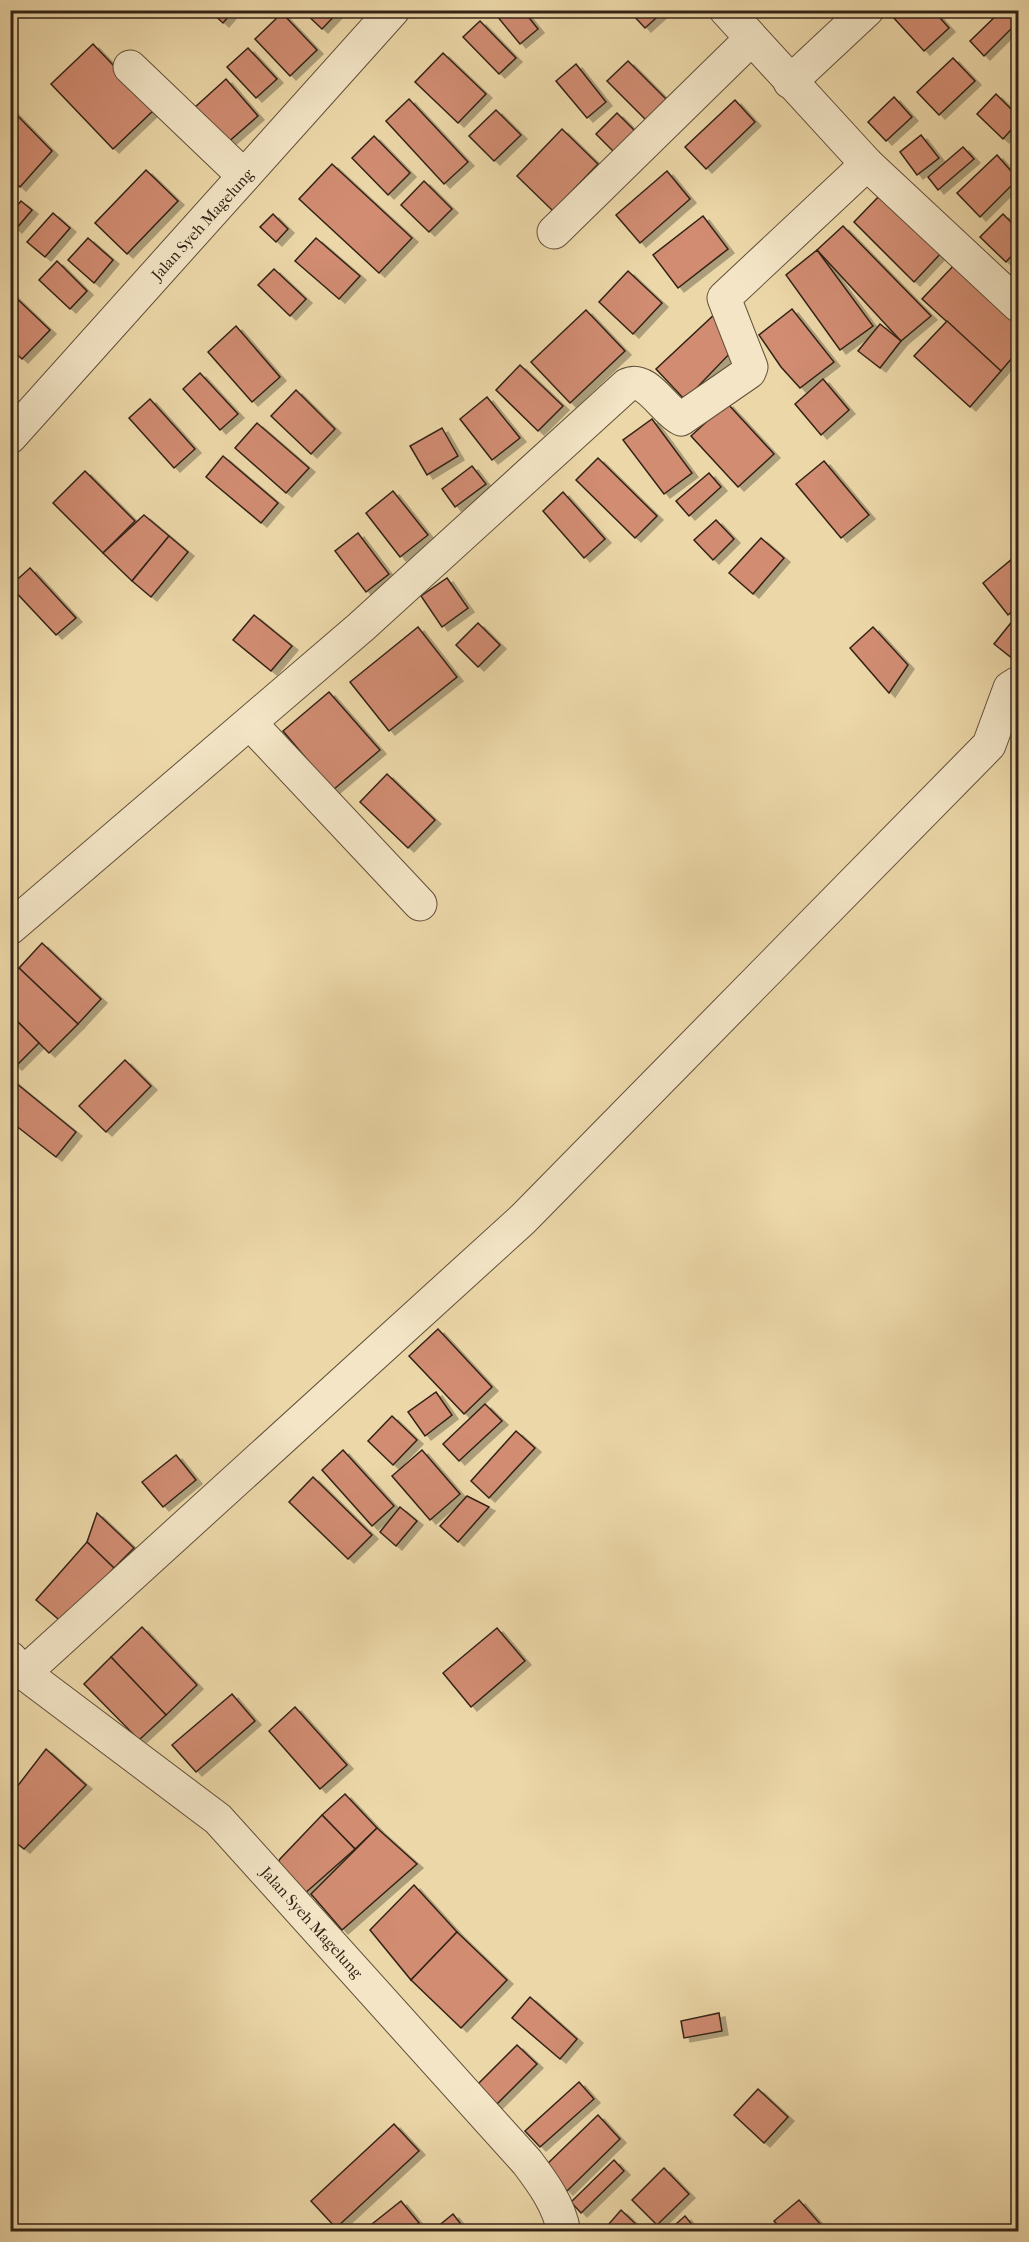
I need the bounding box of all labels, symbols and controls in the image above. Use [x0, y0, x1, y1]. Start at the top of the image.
street label: Jalan Syeh Magelung [146, 164, 258, 286]
street label: Jalan Syeh Magelung [255, 1861, 367, 1982]

